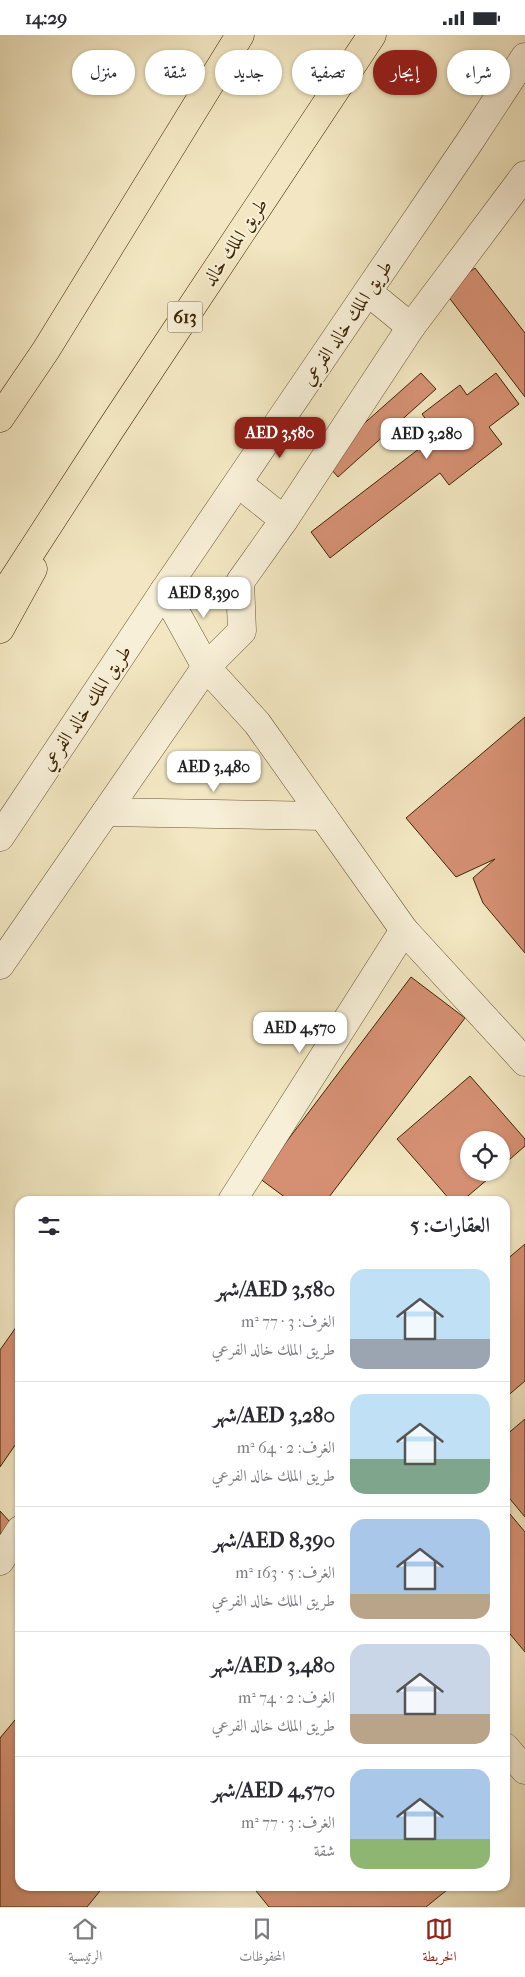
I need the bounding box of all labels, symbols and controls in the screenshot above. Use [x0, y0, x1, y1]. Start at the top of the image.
text: 14:29 [25, 7, 67, 29]
chip: منزل [72, 50, 135, 95]
chip: شقة [145, 50, 205, 95]
chip: جديد [215, 50, 282, 95]
chip: تصفية [292, 50, 363, 95]
chip: إيجار [373, 50, 437, 95]
chip: شراء [447, 50, 510, 95]
street label: طريق الملك خالد [198, 194, 273, 290]
street label: طريق الملك خالد الفرعي [297, 256, 400, 392]
road number: 613 [168, 301, 202, 333]
pin: AED 3,580 [223, 417, 337, 459]
pin: AED 3,280 [370, 417, 484, 460]
text: AED 3,580 [246, 423, 314, 442]
text: AED 3,280 [392, 424, 462, 443]
pin: AED 8,390 [147, 577, 261, 619]
text: AED 8,390 [169, 583, 239, 602]
street label: طريق الملك خالد الفرعي [36, 641, 139, 777]
pin: AED 3,480 [157, 751, 271, 793]
text: AED 3,480 [178, 757, 250, 776]
pin: AED 4,570 [243, 1011, 357, 1054]
text: AED 4,570 [264, 1018, 336, 1037]
map controls [460, 1131, 510, 1181]
button: locate [460, 1131, 510, 1181]
icon: filters [35, 1212, 63, 1240]
text: العقارات: 5 [410, 1213, 490, 1237]
text: AED 3,580/شهر [216, 1277, 335, 1301]
icon: home [390, 1289, 450, 1349]
text: الغرف: 3 · 77 m² [241, 1312, 335, 1331]
text: طريق الملك خالد الفرعي [212, 1340, 335, 1359]
text: AED 3,280/شهر [213, 1403, 335, 1427]
icon: home [390, 1414, 450, 1474]
text: الغرف: 2 · 64 m² [237, 1438, 335, 1457]
text: طريق الملك خالد الفرعي [212, 1466, 335, 1485]
text: AED 8,390/شهر [213, 1528, 335, 1552]
icon: home [390, 1539, 450, 1599]
text: الغرف: 5 · 163 m² [235, 1563, 335, 1582]
text: طريق الملك خالد الفرعي [212, 1591, 335, 1610]
text: AED 3,480/شهر [211, 1653, 335, 1677]
icon: home [390, 1664, 450, 1724]
text: الغرف: 2 · 74 m² [238, 1688, 335, 1707]
text: طريق الملك خالد الفرعي [212, 1716, 335, 1735]
text: AED 4,570/شهر [212, 1778, 335, 1802]
icon: home [390, 1789, 450, 1849]
text: الغرف: 3 · 77 m² [241, 1813, 335, 1832]
text: شقة [314, 1841, 335, 1860]
tab: الرئيسية [69, 1915, 102, 1970]
tab: المحفوظات [239, 1915, 285, 1970]
tab: الخريطة [422, 1915, 456, 1970]

